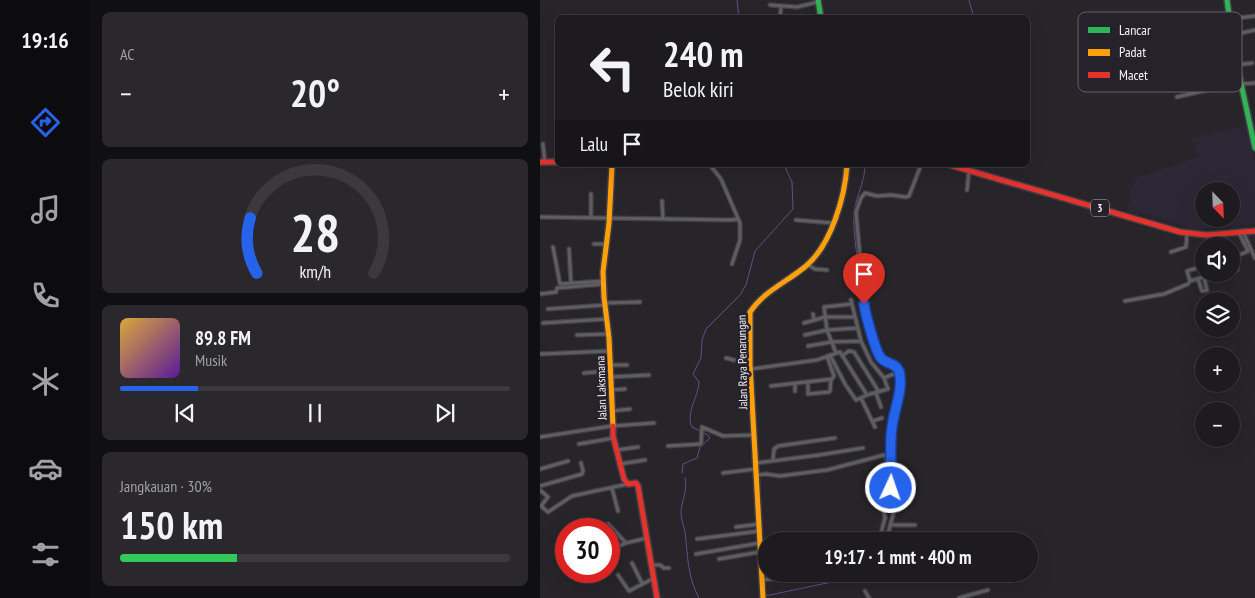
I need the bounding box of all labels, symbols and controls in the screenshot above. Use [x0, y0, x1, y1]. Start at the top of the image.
legend [1078, 12, 1242, 92]
text: Lancar [1119, 21, 1151, 39]
text: 19:16 [21, 26, 69, 54]
text: 240 m [663, 31, 744, 77]
icon: left [580, 35, 645, 100]
text: Padat [1119, 43, 1146, 61]
text: AC [120, 44, 135, 64]
text: Macet [1119, 66, 1148, 84]
text: 20° [290, 68, 340, 117]
text: − [120, 75, 132, 112]
text: + [498, 75, 510, 112]
text: Belok kiri [663, 75, 734, 103]
icon: directions [28, 105, 63, 140]
icon: arrive [618, 130, 646, 158]
text: Lalu [580, 132, 608, 156]
north arrow [1195, 182, 1240, 228]
map controls [1195, 182, 1240, 447]
icon: music [28, 192, 63, 227]
text: 28 [290, 199, 340, 266]
road number: 3 [1091, 200, 1109, 217]
button: sound [1195, 237, 1240, 282]
pin [843, 253, 885, 304]
text: km/h [299, 260, 331, 283]
icon: arrive [850, 260, 878, 288]
icon: phone [28, 278, 63, 313]
button: layers [1195, 292, 1240, 337]
street label: Jalan Raya Penarungan [734, 315, 750, 410]
text: 89.8 FM [195, 326, 251, 350]
button: + [1195, 347, 1240, 392]
text: Musik [195, 350, 227, 370]
street label: Jalan Laksmana [592, 356, 610, 421]
icon: climate [28, 364, 63, 399]
icon: previous [171, 399, 199, 427]
icon: pause [301, 399, 329, 427]
icon: next [431, 399, 459, 427]
button: − [1195, 402, 1240, 447]
icon: car [28, 451, 63, 486]
position arrow [864, 461, 916, 513]
text: Jangkauan · 30% [120, 476, 212, 496]
text: 150 km [120, 500, 223, 549]
speed limit sign: 30 [555, 518, 620, 583]
icon: filters [28, 537, 63, 572]
text: 19:17 · 1 mnt · 400 m [824, 545, 972, 569]

